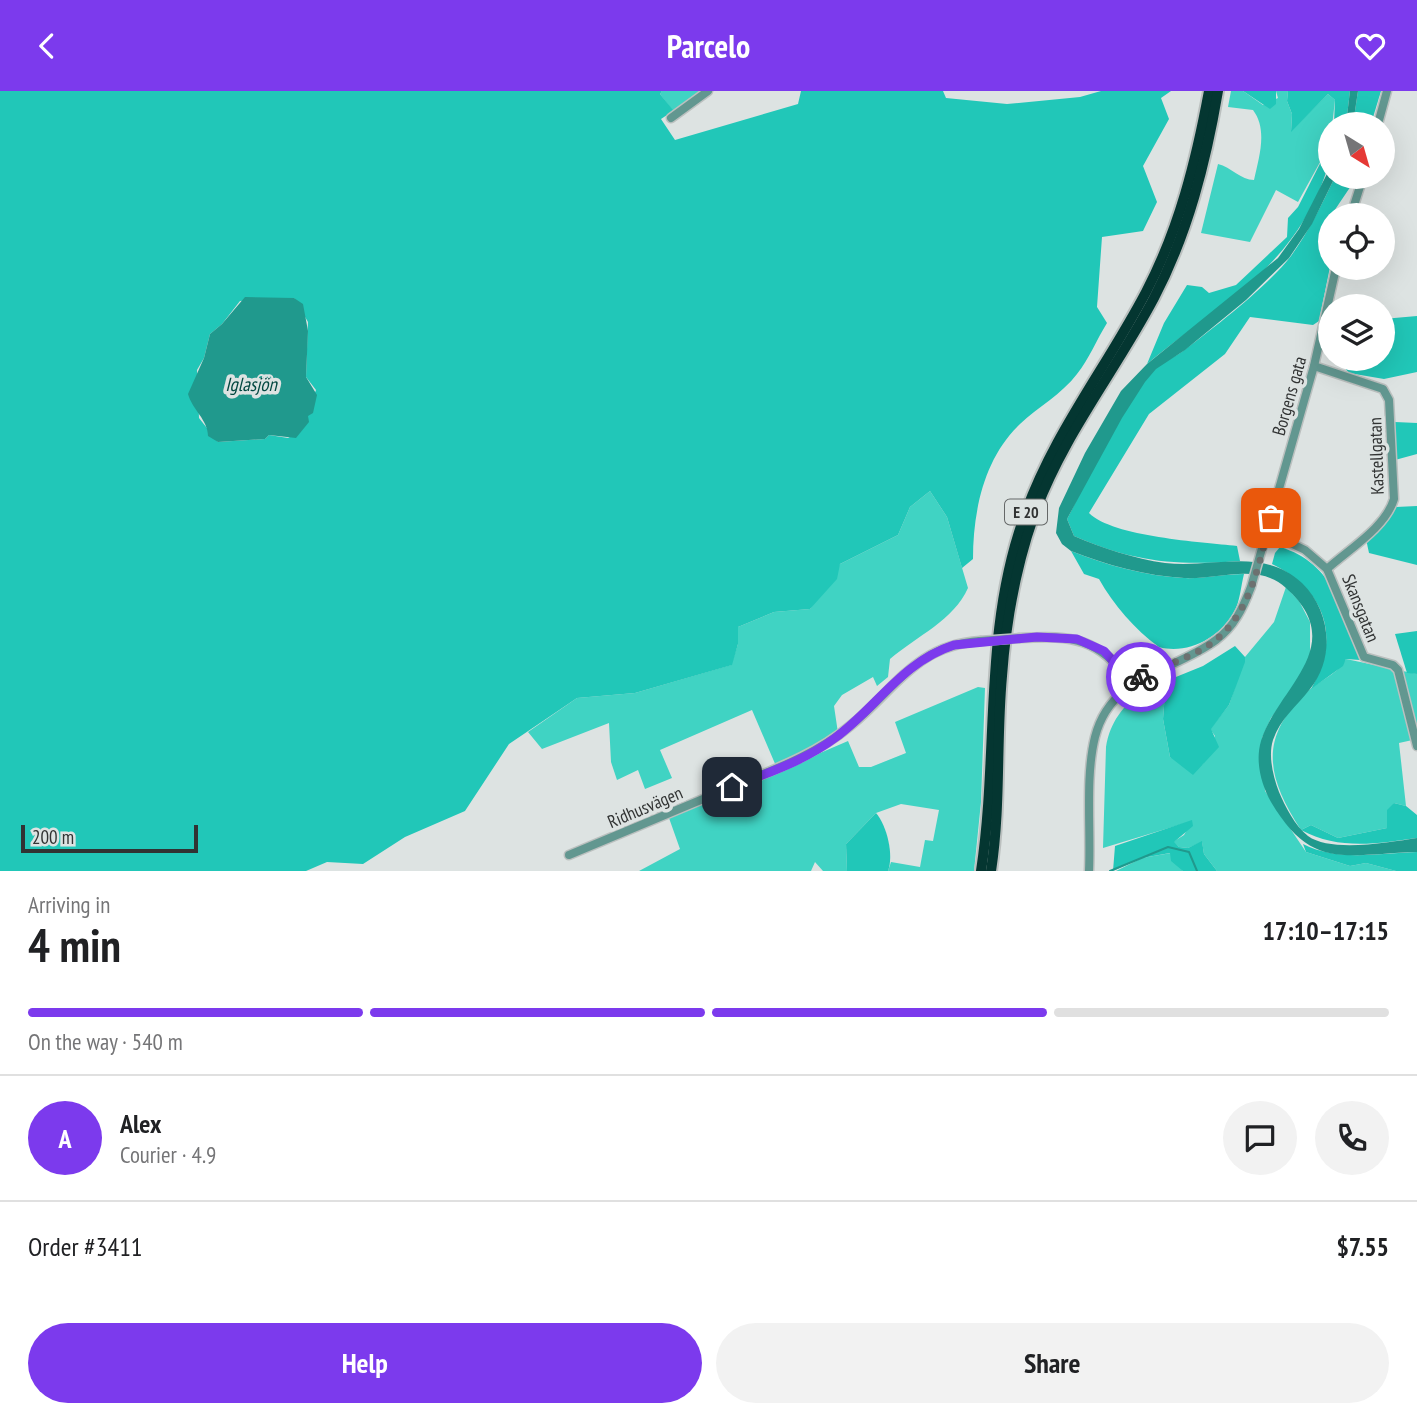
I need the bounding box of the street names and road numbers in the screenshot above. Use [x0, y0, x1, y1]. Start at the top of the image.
street label: Borgens gata [1267, 354, 1311, 438]
street label: Kastellgatan [1363, 417, 1389, 495]
road number: E 20 [1005, 499, 1047, 525]
street label: Skansgatan [1337, 571, 1385, 645]
street label: Ridhusvägen [604, 781, 686, 833]

